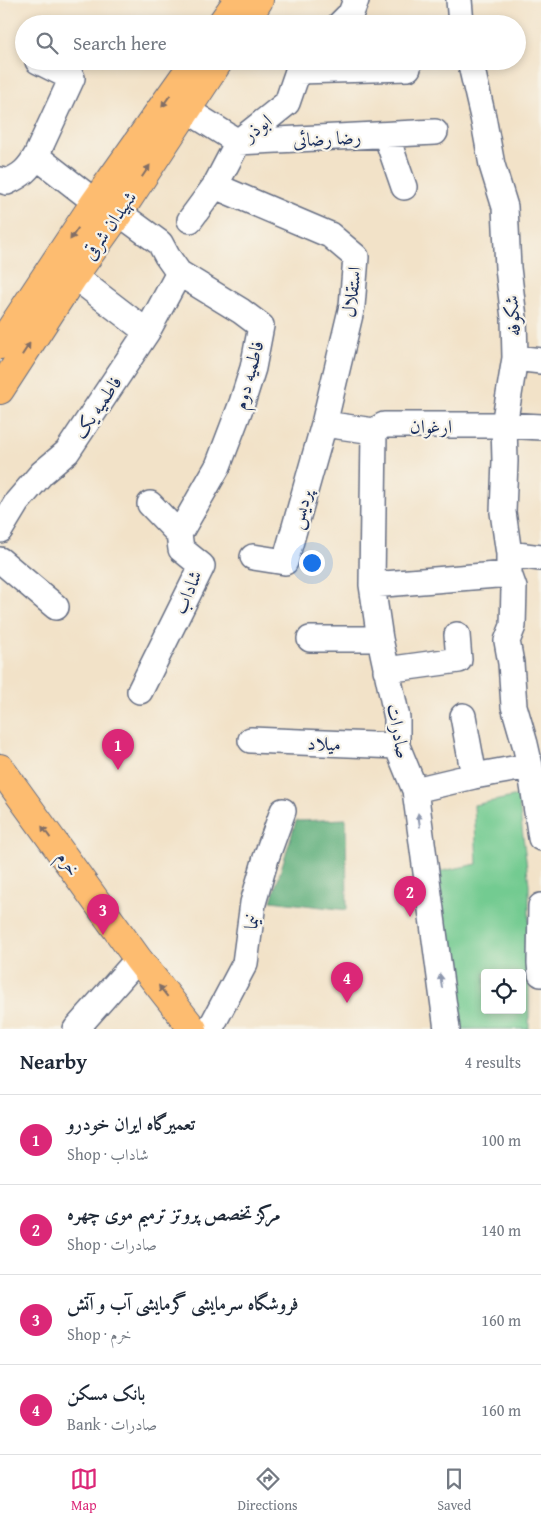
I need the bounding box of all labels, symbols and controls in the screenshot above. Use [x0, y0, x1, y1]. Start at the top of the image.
search box [15, 15, 526, 70]
icon: search [33, 29, 61, 57]
text: Search here [73, 29, 167, 57]
one-way arrow [161, 94, 171, 108]
street label: ابوذر [235, 107, 278, 149]
street label: رضا رضائی [292, 122, 362, 154]
one-way arrow [142, 164, 151, 177]
street label: شهیدان شرقی [75, 185, 143, 265]
one-way arrow [69, 228, 78, 241]
street label: استقلال [334, 265, 368, 319]
street label: شکوفه [497, 294, 527, 338]
street label: فاطمیه دوم [225, 337, 274, 413]
one-way arrow [22, 342, 31, 356]
street label: فاطمیه یک [66, 370, 128, 444]
street label: ارغوان [410, 412, 452, 440]
street label: پردیس [281, 484, 319, 532]
your location [299, 550, 325, 576]
street label: شاداب [165, 566, 209, 618]
street label: صادرات [380, 701, 418, 761]
street label: میلاد [307, 728, 341, 758]
pin: 1 [102, 729, 134, 770]
one-way arrow [415, 811, 423, 827]
one-way arrow [41, 825, 51, 839]
street label: خرم [48, 845, 88, 883]
pin: 2 [394, 876, 426, 917]
pin: 3 [87, 894, 119, 935]
street label: نیما [236, 913, 266, 931]
pin: 4 [331, 962, 363, 1003]
map controls [481, 969, 526, 1014]
button: locate [481, 969, 526, 1014]
one-way arrow [437, 972, 445, 988]
one-way arrow [157, 985, 168, 998]
text: Nearby [20, 1046, 87, 1077]
text: 4 results [464, 1050, 521, 1074]
text: تعمیرگاه ایران خودرو [67, 1109, 195, 1137]
text: 1 [32, 1128, 40, 1152]
text: 100 m [481, 1128, 521, 1152]
text: Shop · شاداب [67, 1142, 149, 1166]
text: مرکز تخصص پروتز ترمیم موی چهره [67, 1199, 281, 1227]
text: 2 [32, 1218, 40, 1242]
text: 140 m [481, 1218, 521, 1242]
text: Shop · صادرات [67, 1232, 157, 1256]
text: فروشگاه سرمایشی گرمایشی آب و آتش [67, 1289, 299, 1317]
text: 3 [32, 1308, 40, 1332]
text: 160 m [481, 1308, 521, 1332]
text: Shop · خرم [67, 1322, 132, 1346]
text: بانک مسکن [67, 1379, 145, 1407]
text: 4 [32, 1398, 40, 1422]
text: 160 m [481, 1398, 521, 1422]
text: Bank · صادرات [67, 1412, 157, 1436]
tab: Map [70, 1465, 98, 1515]
tab: Directions [237, 1465, 298, 1515]
tab: Saved [437, 1465, 471, 1515]

